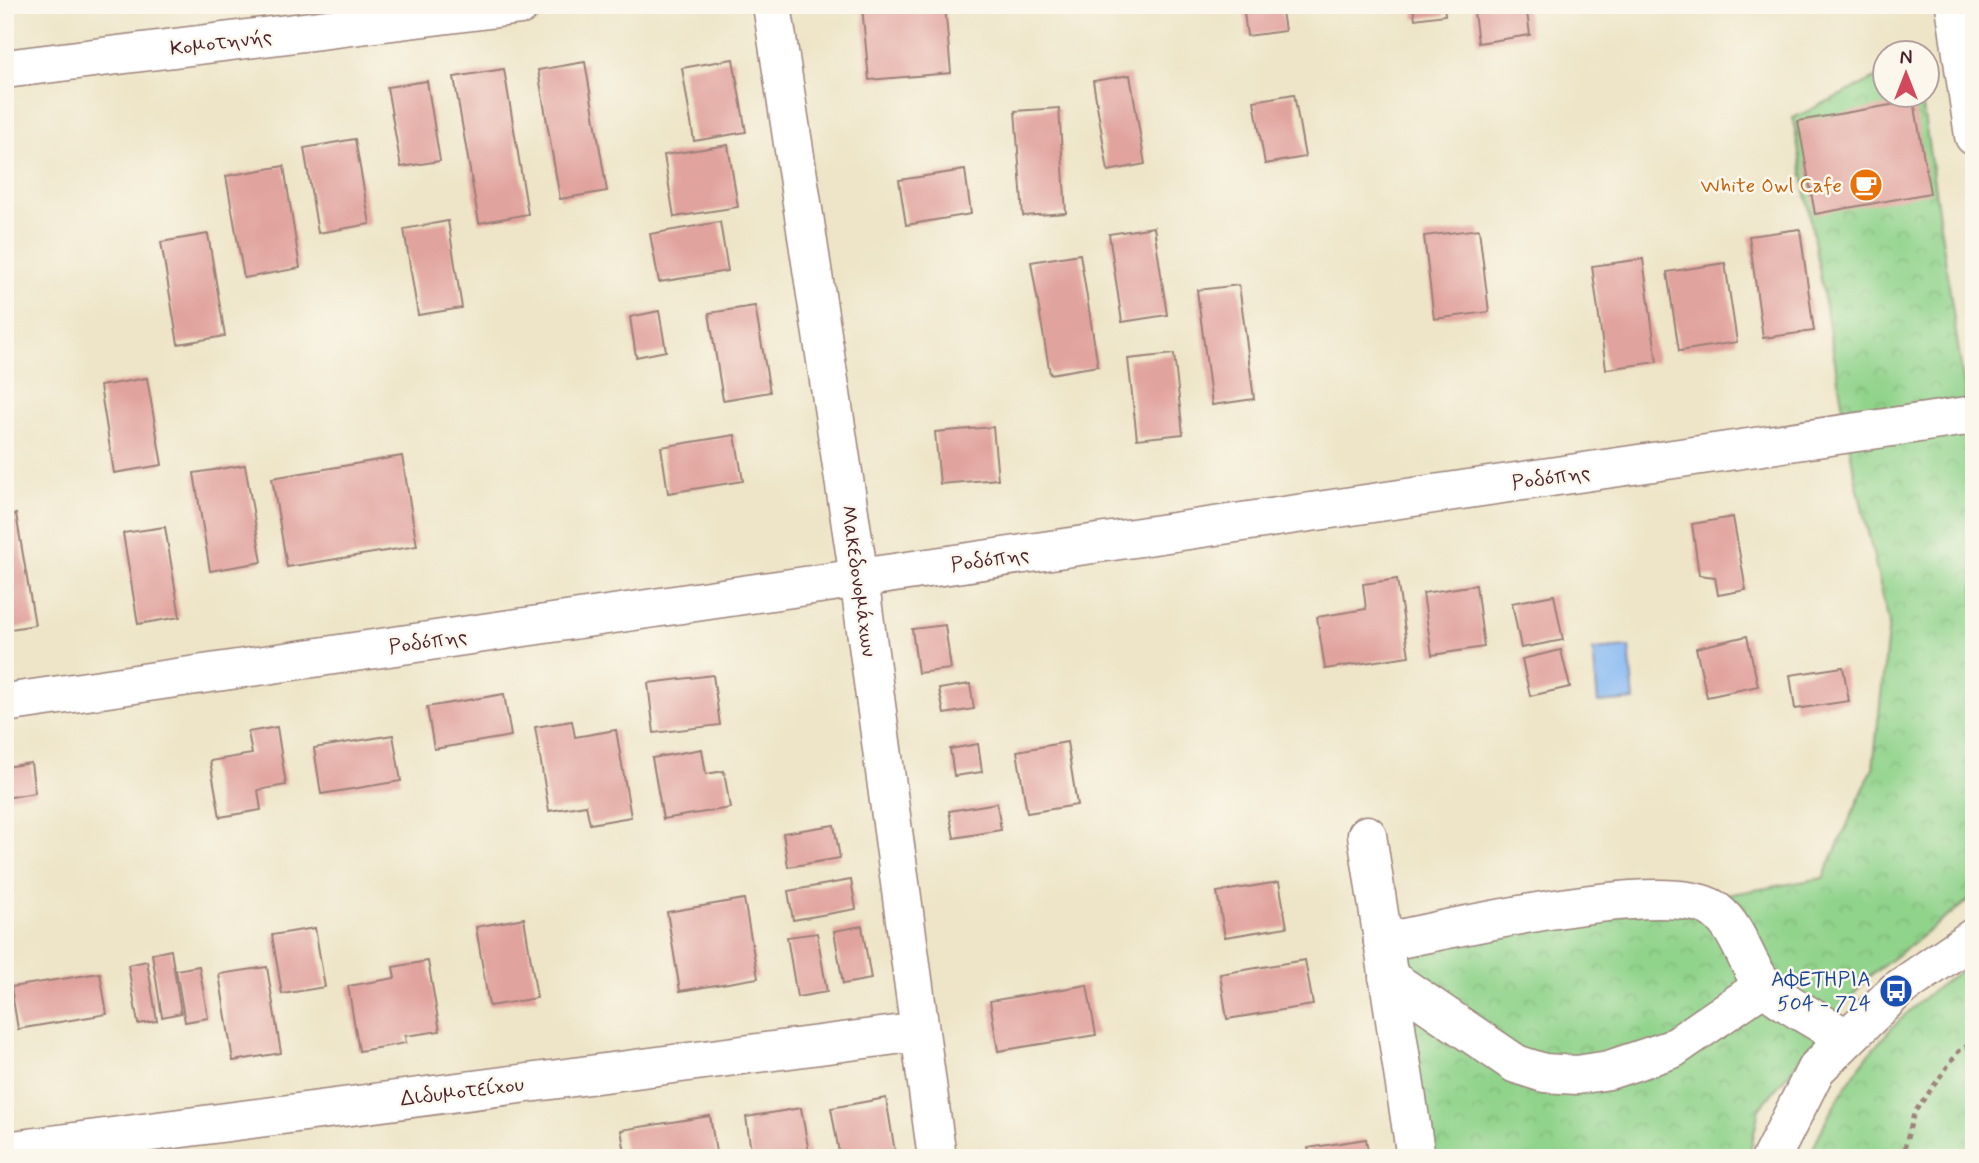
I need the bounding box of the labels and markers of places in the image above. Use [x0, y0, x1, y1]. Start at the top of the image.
cafe icon: White Owl Cafe [1847, 166, 1885, 204]
place label: White Owl Cafe [1701, 172, 1842, 200]
place label: ΑΦΕΤΗΡΙΑ 504 - 724 [1771, 966, 1871, 1018]
bus stop icon: ΑΦΕΤΗΡΙΑ 504 - 724 [1877, 972, 1915, 1010]

